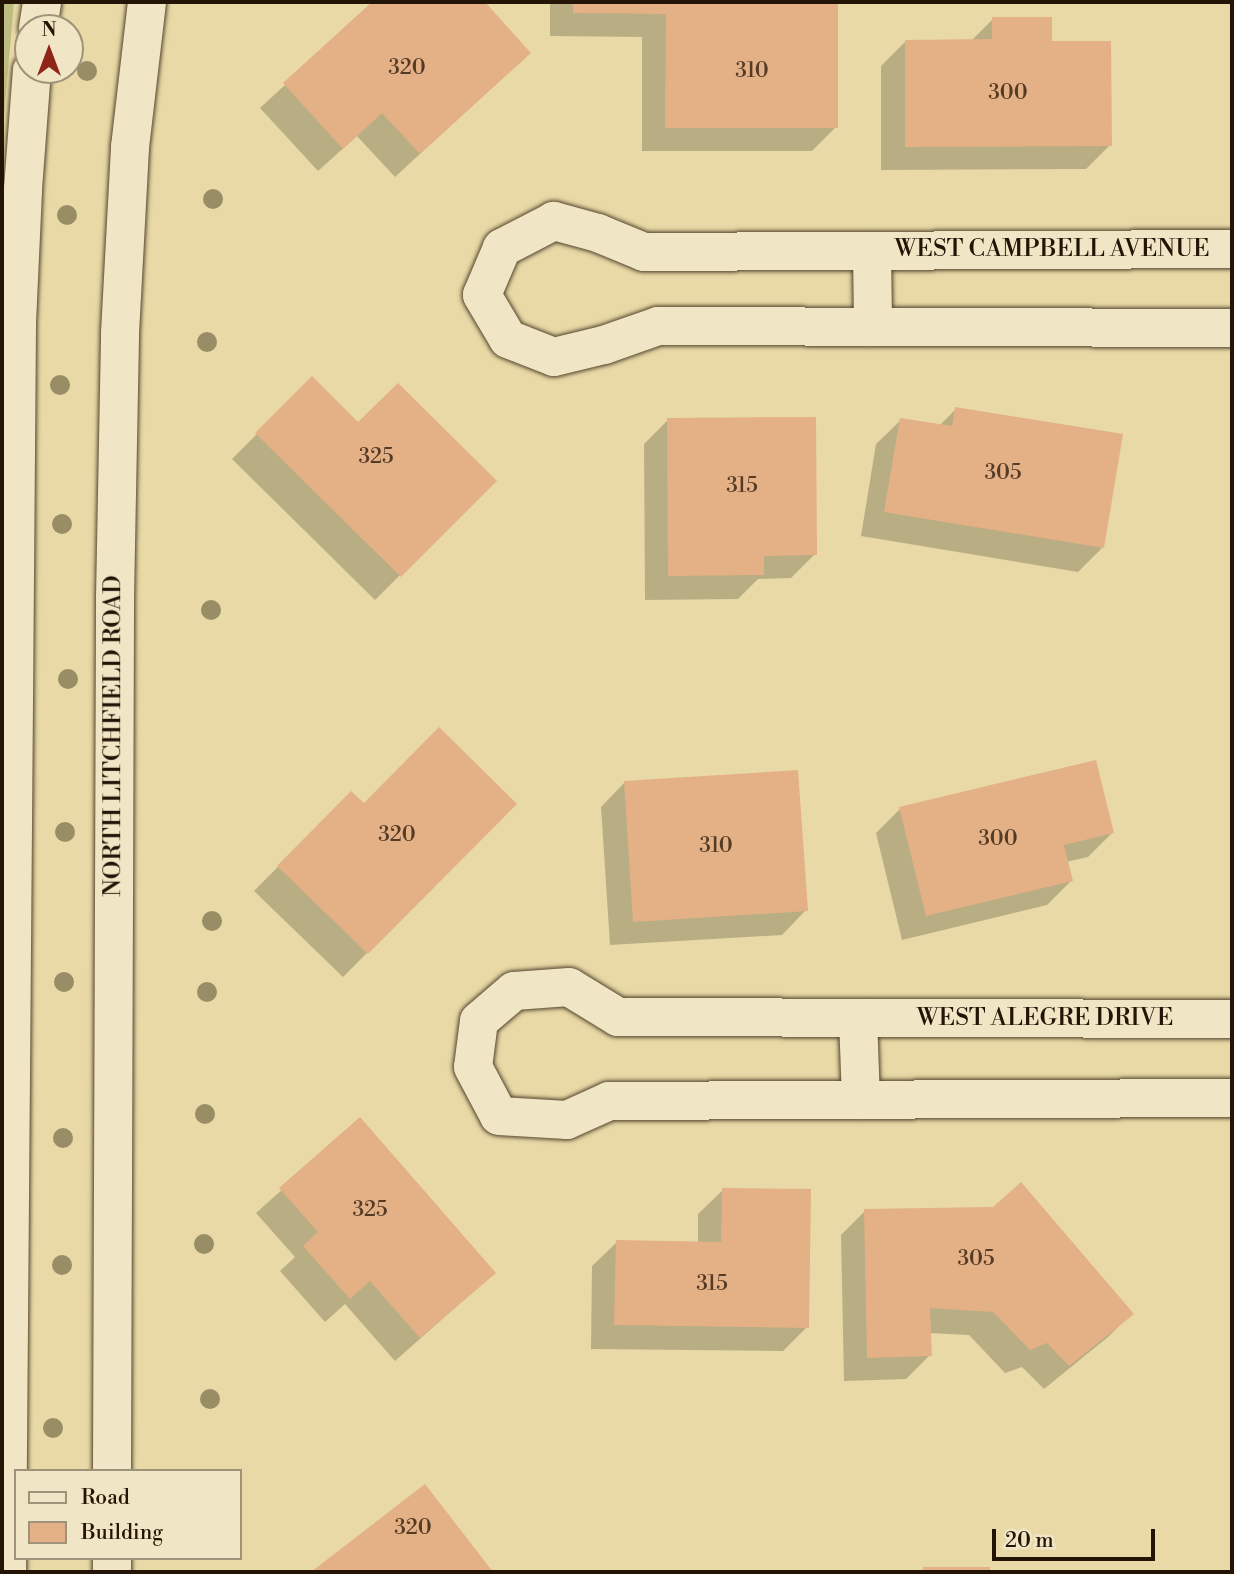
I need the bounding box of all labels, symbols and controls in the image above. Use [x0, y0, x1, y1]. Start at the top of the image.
north arrow [14, 14, 84, 84]
text: N [41, 18, 57, 42]
house number: 320 [388, 55, 426, 81]
house number: 310 [735, 58, 769, 84]
house number: 300 [988, 80, 1028, 106]
street label: WEST CAMPBELL AVENUE [895, 236, 1209, 264]
house number: 325 [358, 444, 394, 470]
house number: 305 [984, 460, 1022, 486]
house number: 315 [726, 473, 758, 499]
street label: NORTH LITCHFIELD ROAD [100, 575, 128, 897]
house number: 320 [378, 822, 416, 848]
house number: 300 [978, 826, 1018, 852]
house number: 310 [699, 833, 733, 859]
street label: WEST ALEGRE DRIVE [917, 1005, 1173, 1033]
house number: 325 [352, 1197, 388, 1223]
house number: 305 [957, 1246, 995, 1272]
house number: 315 [696, 1271, 728, 1297]
legend [14, 1469, 242, 1560]
text: Road [81, 1485, 130, 1511]
scale bar [996, 1514, 1159, 1558]
house number: 320 [394, 1515, 432, 1541]
text: Building [81, 1520, 163, 1546]
text: 20 m [1005, 1528, 1054, 1554]

